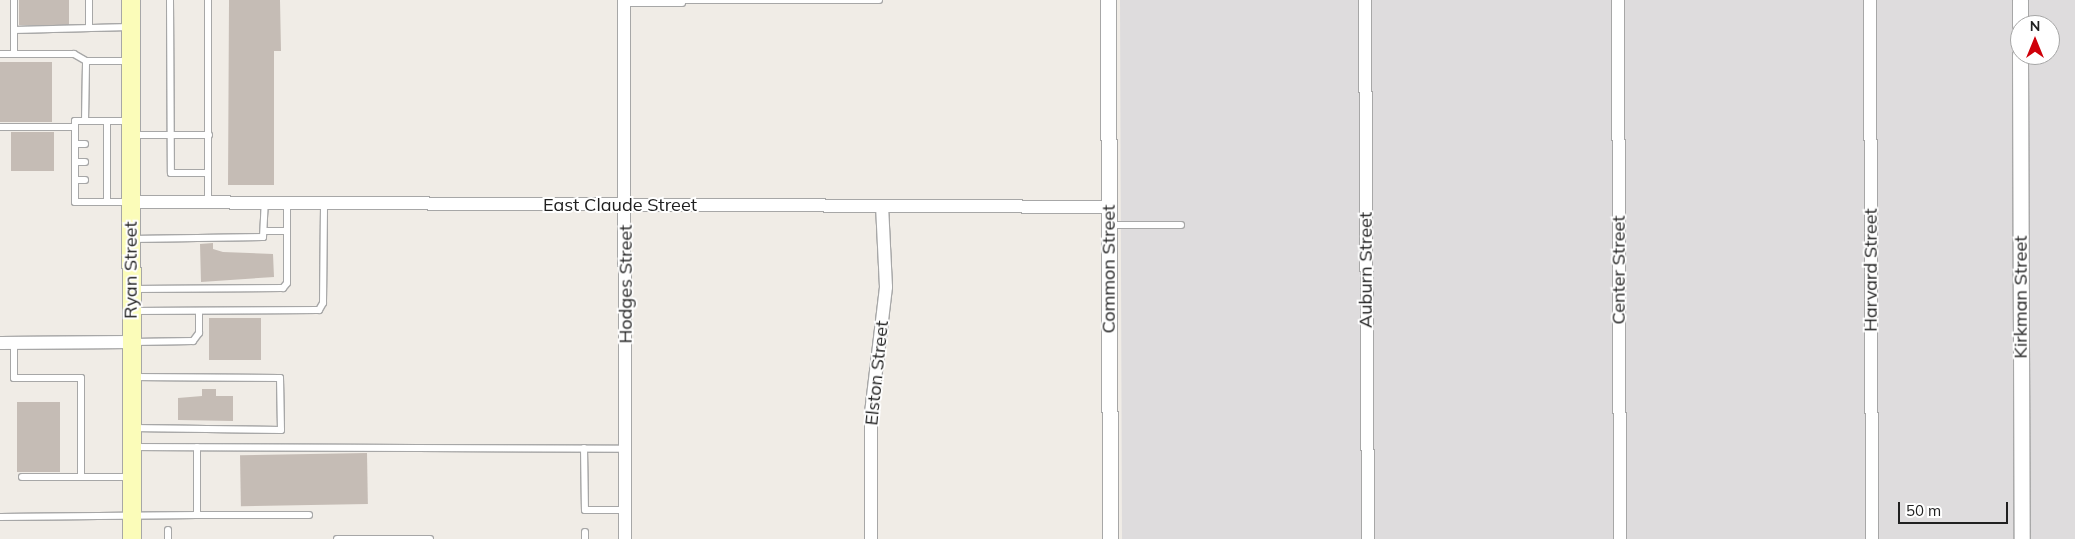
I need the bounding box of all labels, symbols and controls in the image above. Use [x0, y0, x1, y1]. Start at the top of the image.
north arrow [2010, 15, 2060, 65]
text: N [2030, 17, 2040, 35]
street label: East Claude Street [543, 194, 697, 216]
street label: Common Street [1098, 205, 1120, 333]
street label: Harvard Street [1860, 208, 1882, 332]
street label: Auburn Street [1355, 212, 1377, 328]
street label: Center Street [1608, 215, 1630, 325]
street label: Ryan Street [120, 221, 142, 319]
street label: Hodges Street [615, 225, 637, 343]
street label: Kirkman Street [2010, 235, 2032, 359]
street label: Elston Street [861, 320, 893, 426]
scale bar [1900, 492, 2010, 524]
text: 50 m [1906, 501, 1941, 520]

